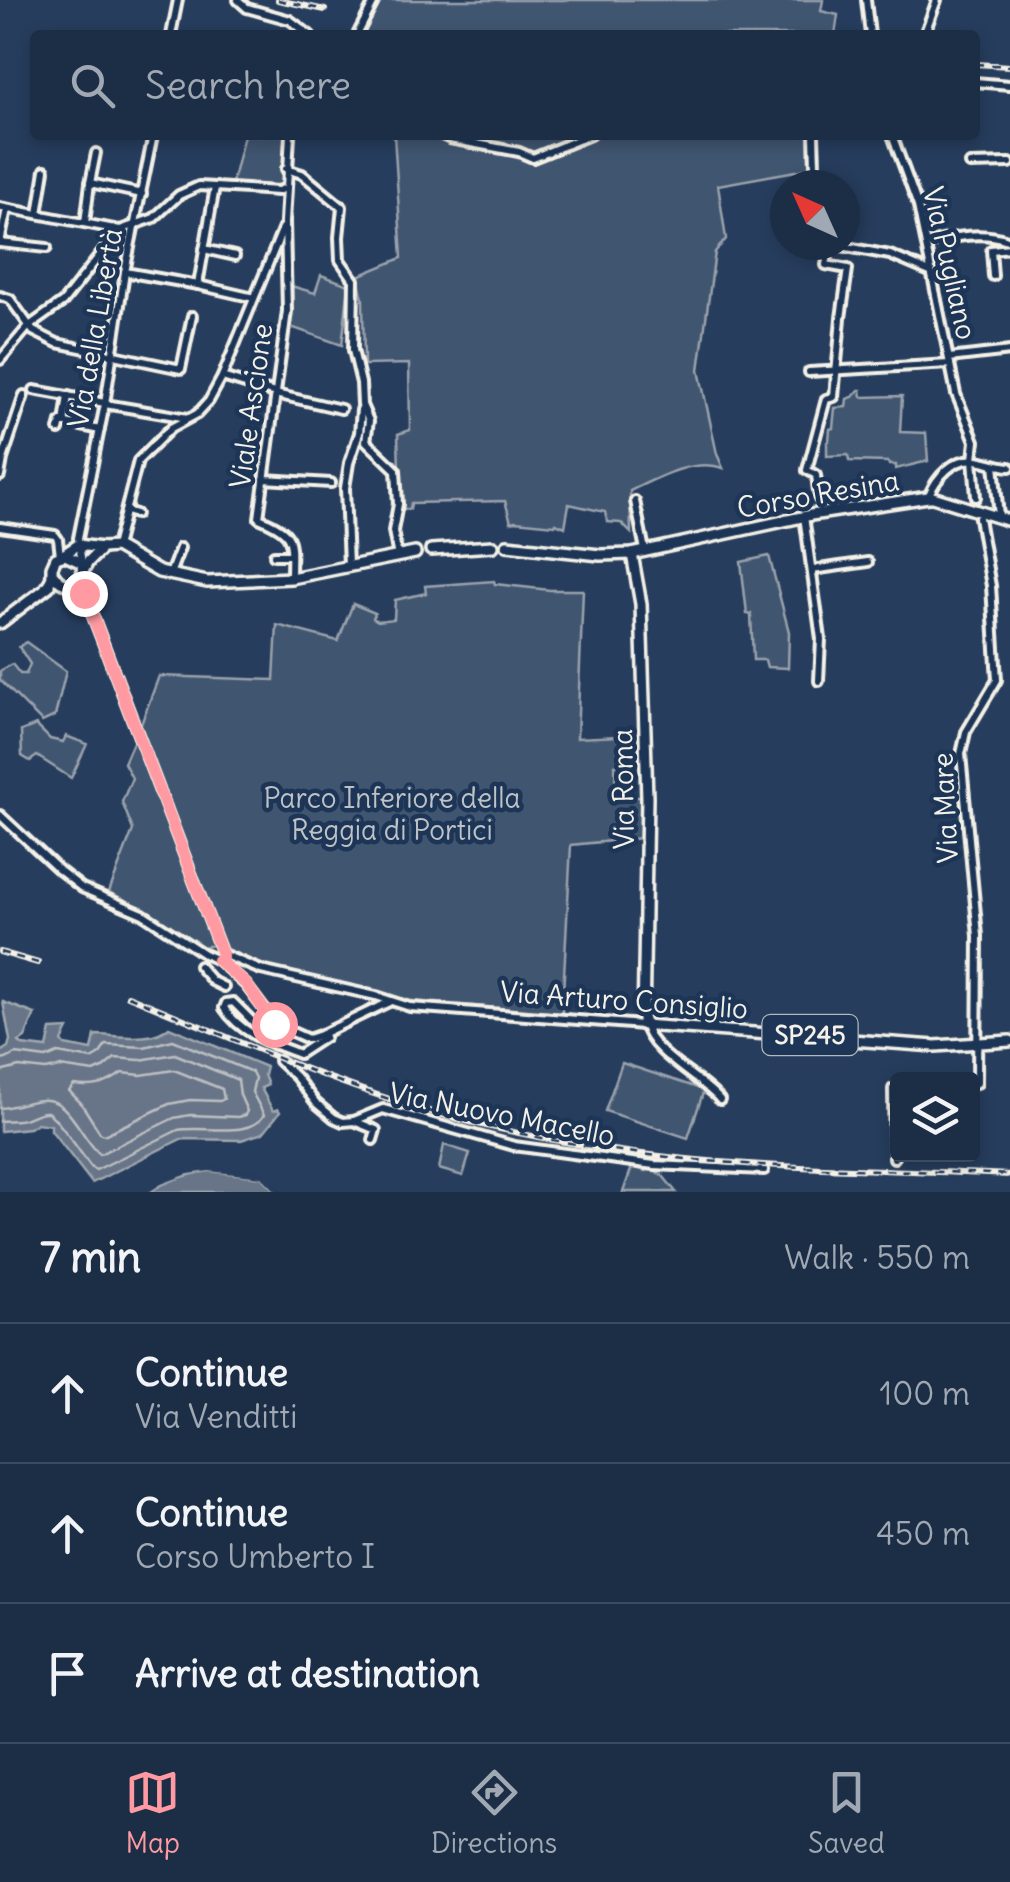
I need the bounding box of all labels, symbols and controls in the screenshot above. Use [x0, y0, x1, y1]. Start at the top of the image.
search box [30, 30, 980, 140]
icon: search [65, 58, 120, 113]
text: Search here [145, 62, 351, 109]
north arrow [770, 170, 860, 260]
street label: Via Pugliano [915, 183, 985, 343]
street label: Via della Libertà [60, 225, 130, 431]
street label: Viale Ascione [222, 321, 280, 491]
street label: Corso Resina [734, 462, 902, 526]
route end [62, 571, 108, 617]
street label: Via Roma [604, 729, 642, 849]
street label: Via Mare [924, 752, 966, 864]
park label: Parco Inferiore della Reggia di Portici [263, 780, 521, 848]
street label: Via Arturo Consiglio [499, 973, 749, 1027]
route start [252, 1002, 298, 1048]
road number: SP245 [762, 1015, 858, 1055]
map controls [890, 1072, 980, 1162]
button: layers [890, 1072, 980, 1162]
street label: Via Nuovo Macello [386, 1074, 618, 1154]
text: 7 min [40, 1231, 141, 1283]
text: Walk · 550 m [784, 1237, 970, 1278]
text: Continue [135, 1349, 288, 1396]
icon: ahead [40, 1366, 95, 1421]
text: 100 m [880, 1373, 970, 1414]
text: Via Venditti [135, 1396, 297, 1437]
text: Continue [135, 1489, 288, 1536]
icon: ahead [40, 1506, 95, 1561]
text: 450 m [876, 1513, 970, 1554]
text: Corso Umberto I [135, 1536, 375, 1577]
icon: arrive [40, 1646, 95, 1701]
text: Arrive at destination [135, 1650, 480, 1697]
tab: Map [125, 1765, 180, 1861]
tab: Directions [431, 1765, 557, 1861]
tab: Saved [808, 1765, 885, 1861]

